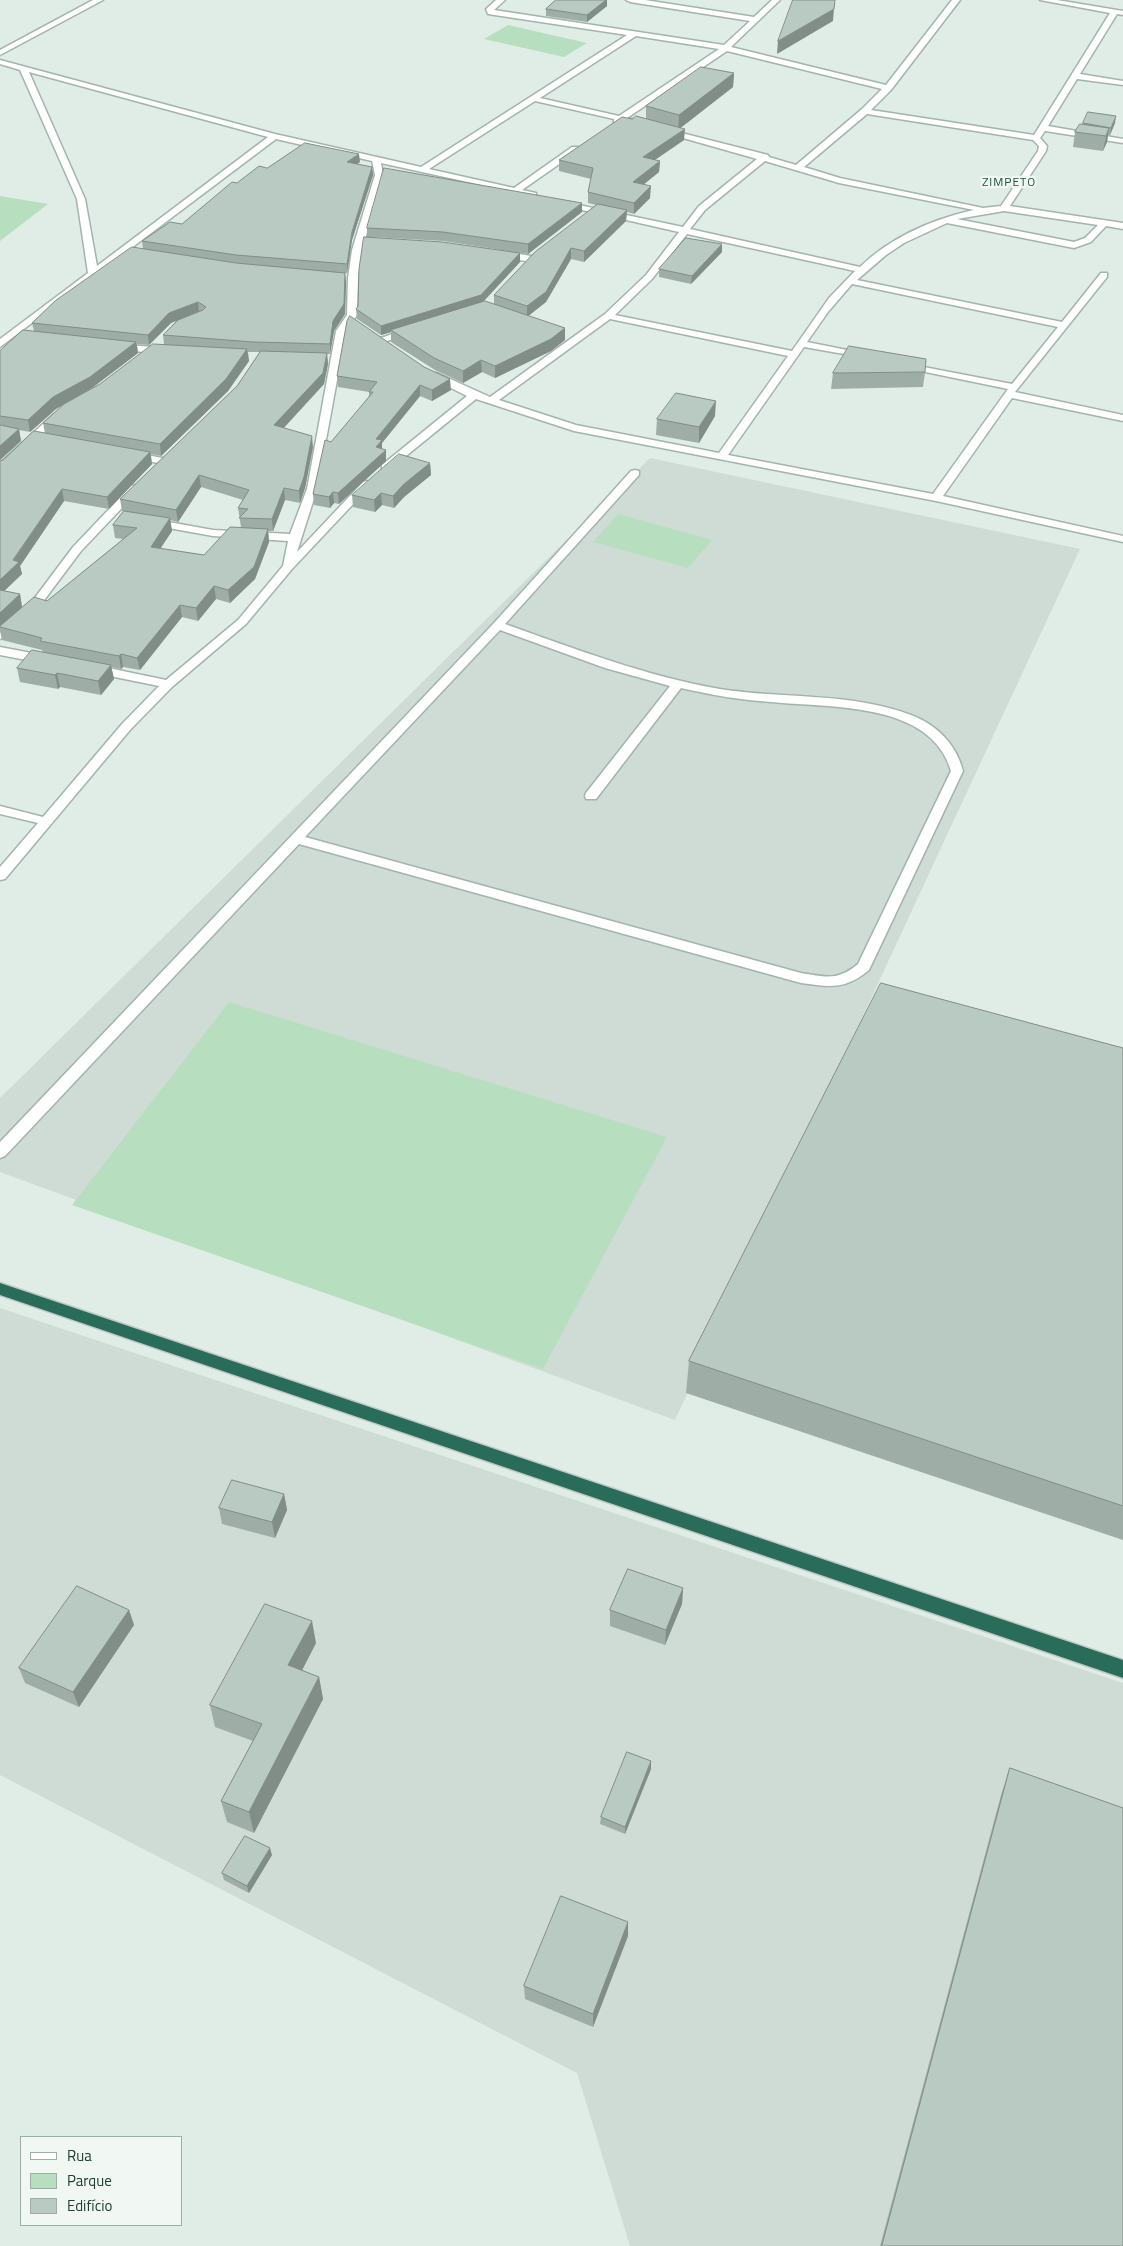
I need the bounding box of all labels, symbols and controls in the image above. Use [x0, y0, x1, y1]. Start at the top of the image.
district label: ZIMPETO [981, 176, 1037, 190]
legend [20, 2136, 182, 2226]
text: Rua [67, 2144, 92, 2167]
text: Parque [67, 2169, 112, 2192]
text: Edifício [67, 2194, 112, 2217]

